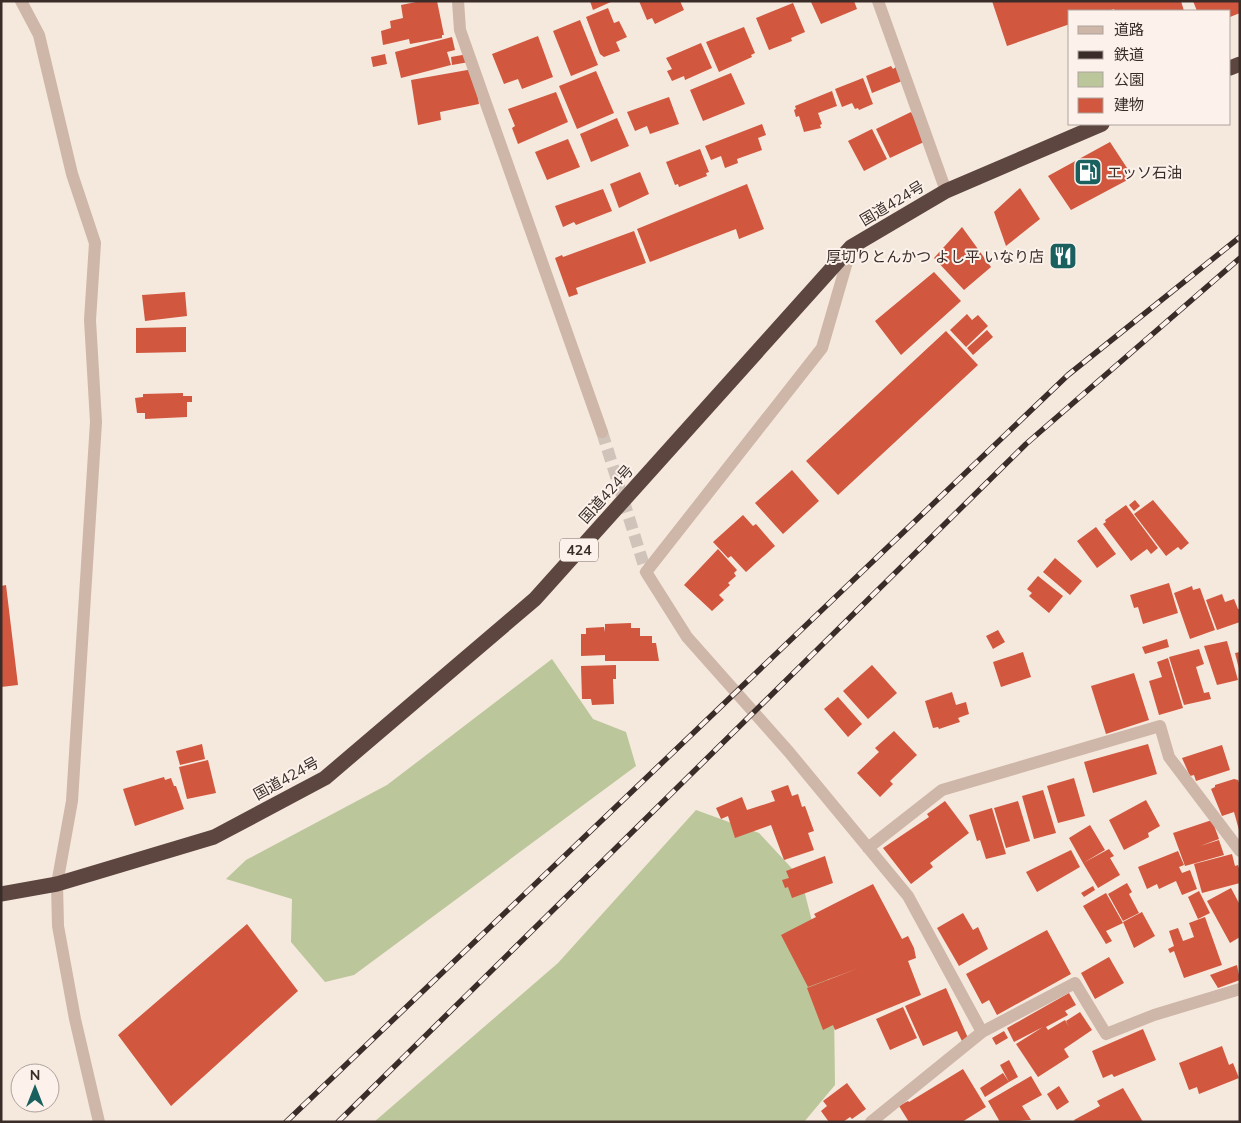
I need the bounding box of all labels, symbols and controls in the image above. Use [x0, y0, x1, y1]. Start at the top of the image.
legend [1068, 10, 1231, 125]
text: 道路 [1114, 20, 1144, 39]
text: 鉄道 [1114, 45, 1144, 64]
text: 公園 [1114, 70, 1144, 89]
text: 建物 [1114, 95, 1144, 114]
fuel station icon: エッソ石油 [1073, 157, 1103, 187]
place label: エッソ石油 [1107, 163, 1182, 182]
street label: 国道424号 [856, 176, 928, 230]
restaurant icon: 厚切りとんかつ よし平 いなり店 [1048, 241, 1078, 271]
place label: 厚切りとんかつ よし平 いなり店 [826, 247, 1044, 266]
street label: 国道424号 [575, 461, 637, 527]
road number: 424 [560, 538, 598, 562]
street label: 国道424号 [250, 752, 322, 804]
north arrow [10, 1063, 60, 1113]
text: N [30, 1066, 40, 1084]

